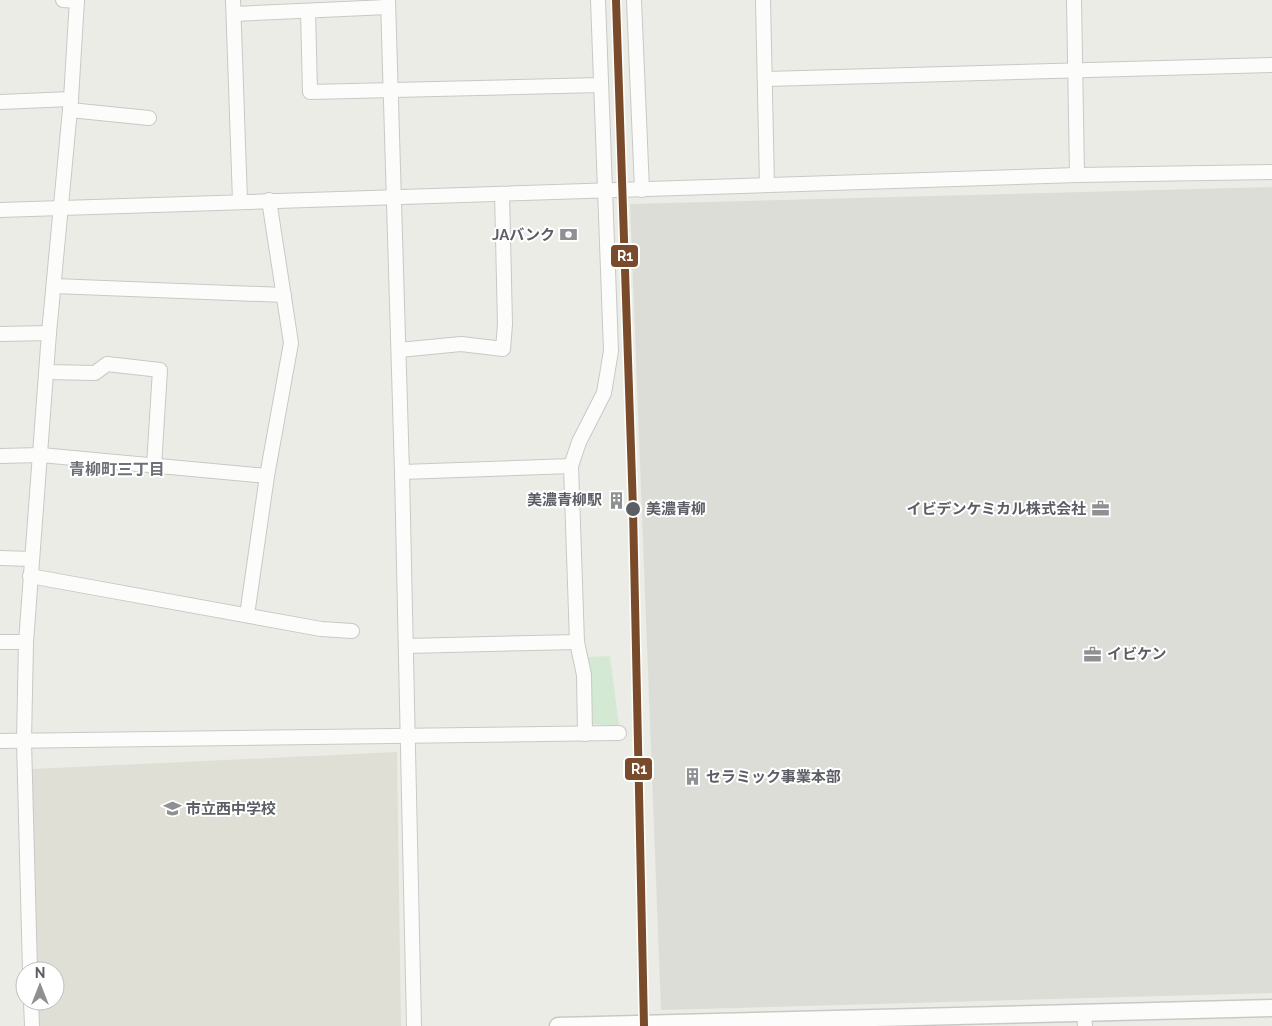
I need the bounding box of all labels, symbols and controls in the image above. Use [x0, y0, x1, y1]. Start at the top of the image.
bank icon: JAバンク [559, 225, 579, 245]
place label: JAバンク [492, 226, 555, 244]
line badge: R1 [610, 244, 639, 268]
text: R1 [617, 248, 633, 264]
district label: 青柳町三丁目 [69, 460, 165, 479]
building icon: 美濃青柳駅 [606, 490, 626, 510]
place label: 美濃青柳駅 [527, 491, 602, 509]
office icon: イビデンケミカル株式会社 [1090, 499, 1110, 519]
marker: 美濃青柳 [624, 500, 642, 518]
place label: 美濃青柳 [646, 500, 706, 518]
place label: イビデンケミカル株式会社 [906, 500, 1086, 518]
office icon: イビケン [1083, 644, 1103, 664]
place label: イビケン [1107, 645, 1167, 663]
line badge: R1 [624, 757, 653, 781]
text: R1 [631, 761, 647, 777]
building icon: セラミック事業本部 [682, 767, 702, 787]
place label: セラミック事業本部 [706, 768, 841, 786]
school or university icon: 市立西中学校 [162, 799, 182, 819]
place label: 市立西中学校 [186, 800, 276, 818]
north arrow [15, 961, 65, 1011]
text: N [35, 965, 45, 981]

